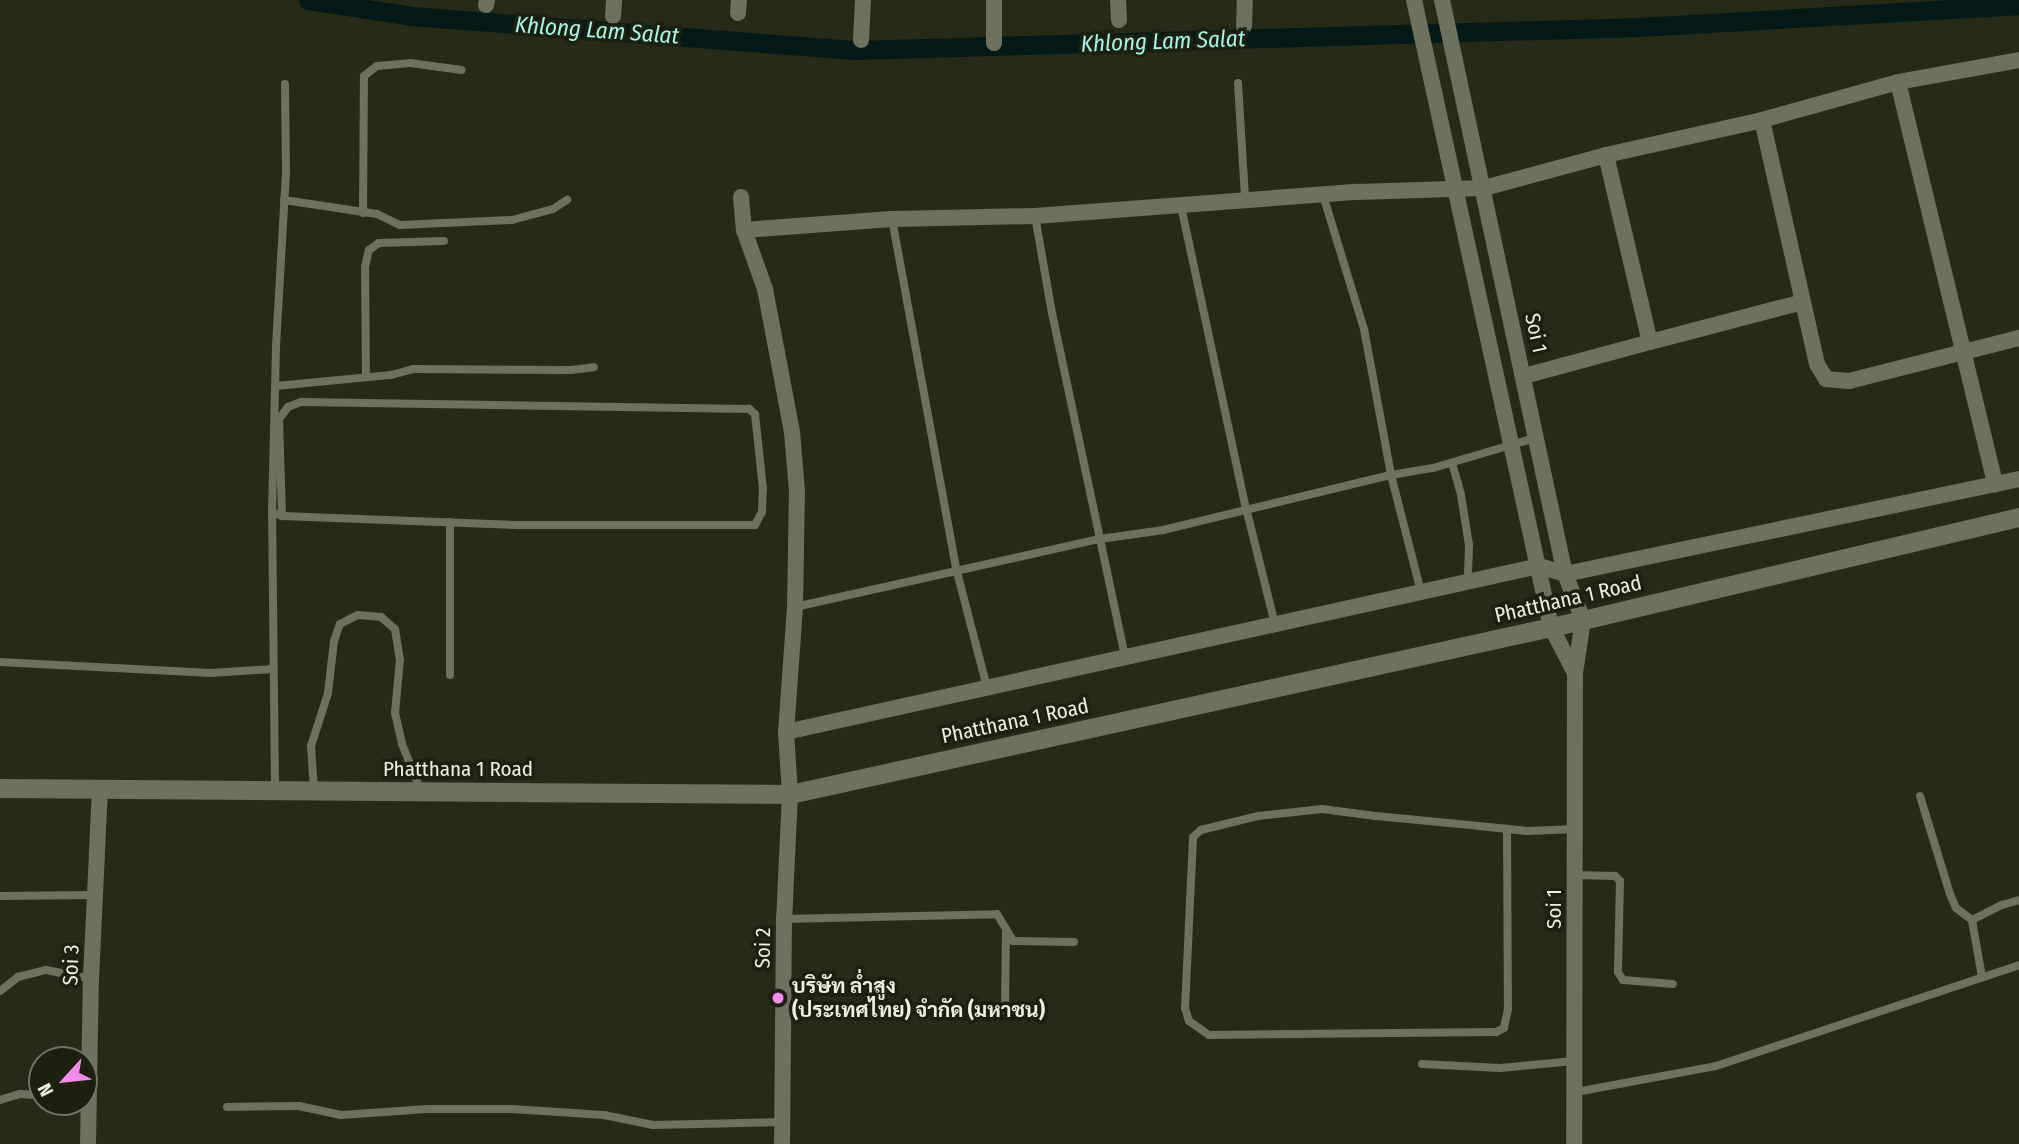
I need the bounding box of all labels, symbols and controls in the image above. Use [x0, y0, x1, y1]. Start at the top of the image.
water label: Khlong Lam Salat [514, 10, 680, 50]
water label: Khlong Lam Salat [1080, 24, 1246, 58]
street label: Soi 1 [1520, 311, 1552, 355]
street label: Phatthana 1 Road [1492, 570, 1644, 628]
street label: Phatthana 1 Road [939, 693, 1091, 749]
street label: Phatthana 1 Road [383, 756, 533, 782]
street label: Soi 1 [1541, 889, 1567, 929]
street label: Soi 2 [750, 927, 776, 969]
street label: Soi 3 [58, 944, 84, 986]
place label: บริษัท ล่ำสูง (ประเทศไทย) จำกัด (มหาชน) [792, 973, 1045, 1023]
marker: บริษัท ล่ำสูง (ประเทศไทย) จำกัด (มหาชน) [770, 990, 786, 1006]
north arrow [28, 1046, 98, 1116]
text: N [33, 1080, 58, 1100]

